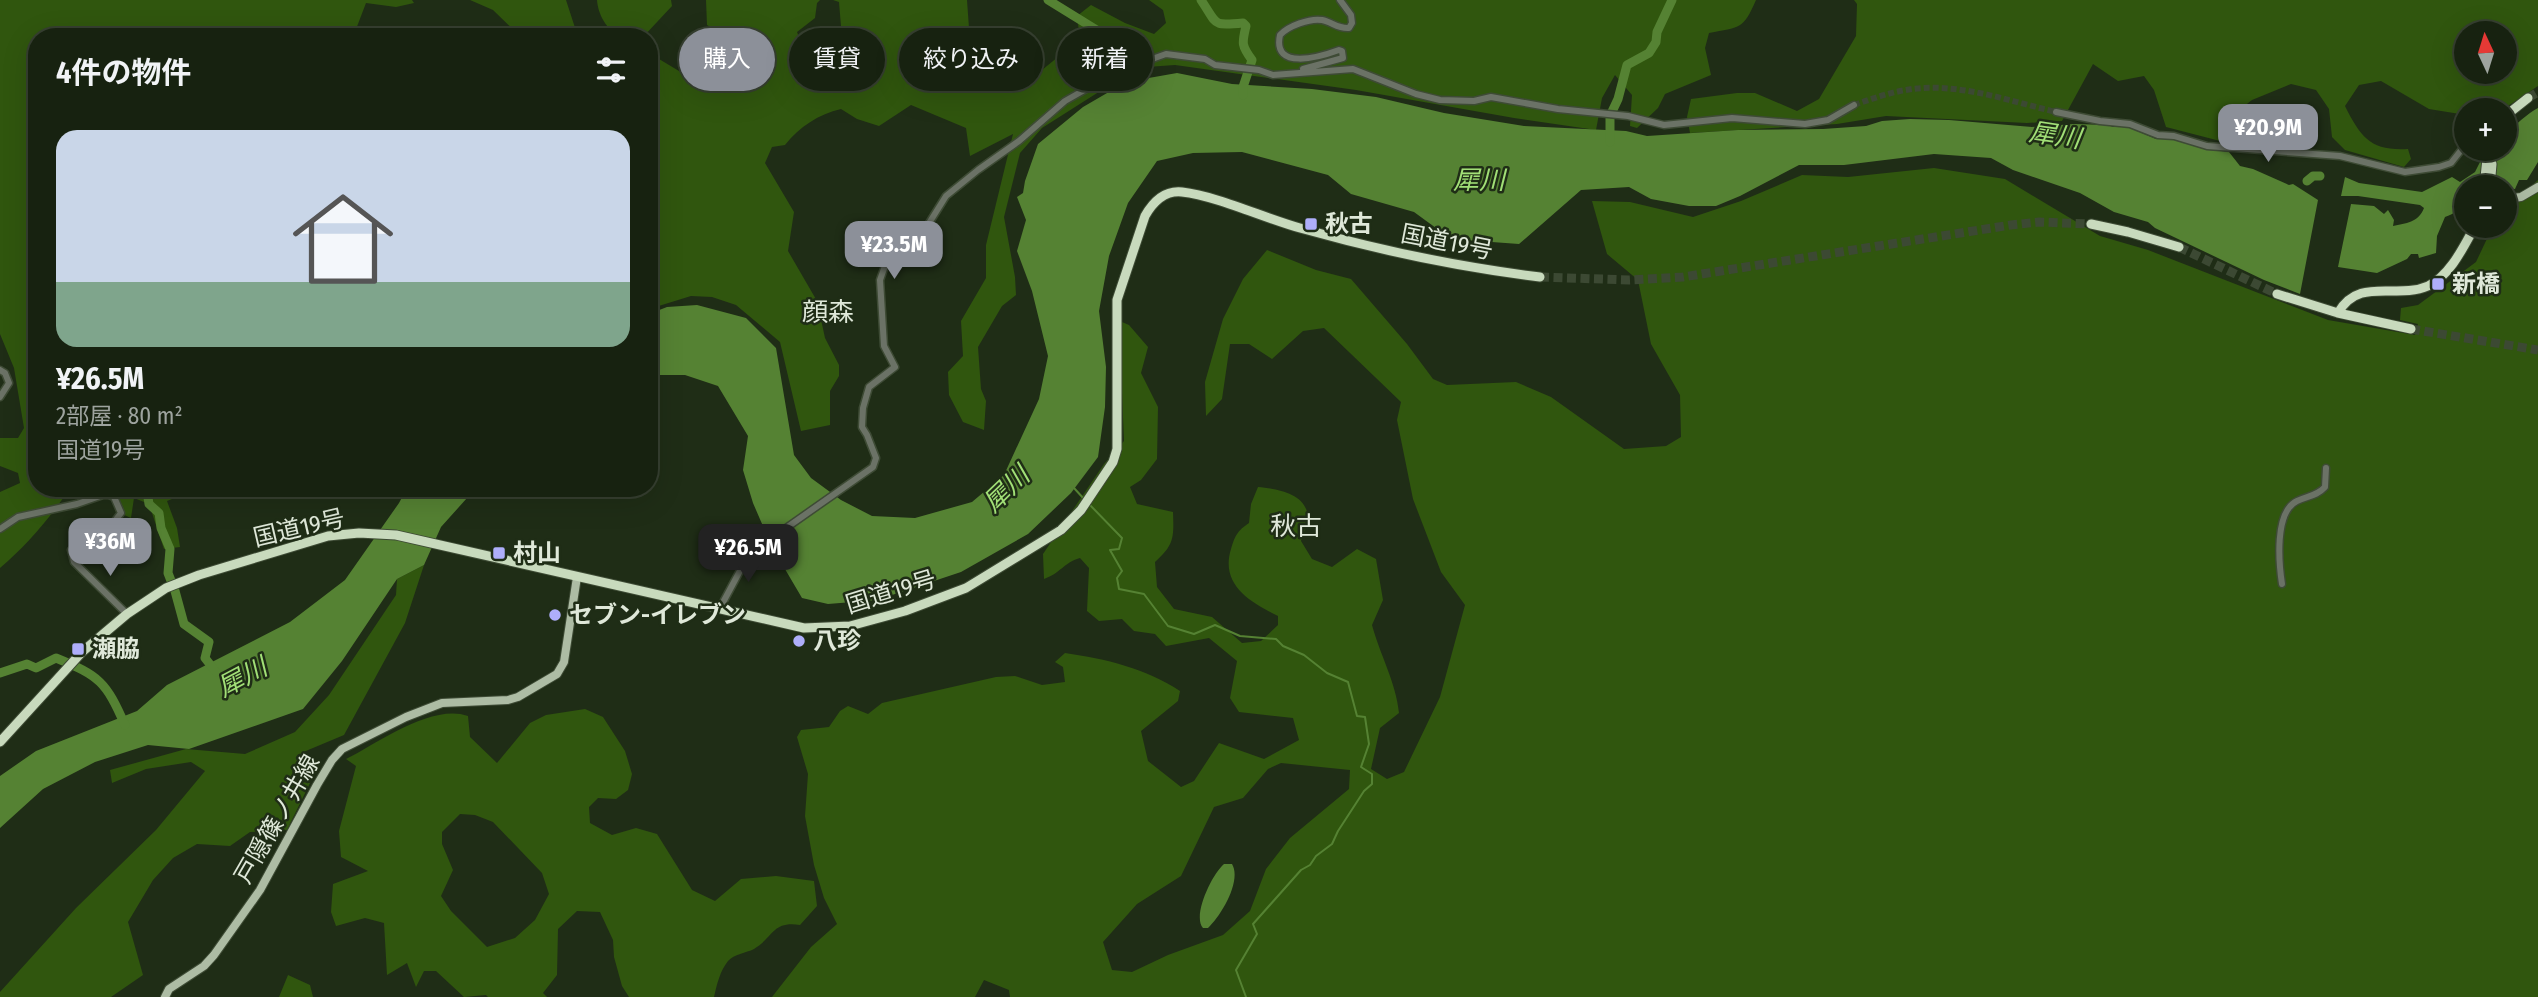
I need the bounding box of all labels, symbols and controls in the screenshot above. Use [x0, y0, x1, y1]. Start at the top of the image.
north arrow [2454, 21, 2516, 84]
map controls [2454, 21, 2517, 238]
chip: 購入 [679, 28, 775, 91]
chip: 賃貸 [789, 28, 885, 91]
chip: 絞り込み [899, 28, 1043, 91]
chip: 新着 [1057, 28, 1153, 91]
icon: filters [592, 51, 630, 89]
text: 4件の物件 [56, 55, 191, 91]
button: + [2454, 98, 2517, 161]
pin: ¥20.9M [2211, 104, 2325, 164]
text: ¥20.9M [2234, 113, 2302, 141]
water label: 犀川 [2027, 117, 2086, 155]
water label: 犀川 [1453, 165, 1508, 196]
button: − [2454, 175, 2517, 238]
icon: home [280, 176, 406, 302]
place label: 秋古 [1325, 210, 1373, 238]
marker: 秋古 [1303, 216, 1319, 232]
street label: 国道19号 [1399, 219, 1495, 265]
pin: ¥23.5M [837, 222, 951, 281]
text: ¥23.5M [861, 230, 927, 258]
place label: 新橋 [2452, 270, 2500, 298]
marker: 新橋 [2430, 276, 2446, 292]
district label: 顔森 [802, 297, 854, 328]
text: ¥26.5M [56, 361, 144, 397]
text: 2部屋 · 80 m² [56, 402, 183, 430]
text: 国道19号 [56, 436, 145, 464]
water label: 犀川 [977, 458, 1038, 519]
street label: 国道19号 [251, 504, 347, 552]
district label: 秋古 [1270, 511, 1322, 542]
pin: ¥36M [69, 518, 151, 578]
pin: ¥26.5M [691, 524, 805, 584]
text: ¥36M [84, 527, 136, 555]
text: ¥26.5M [714, 533, 782, 561]
place label: 村山 [513, 539, 561, 567]
marker: 村山 [491, 545, 507, 561]
street label: 国道19号 [842, 565, 940, 619]
place label: セブン-イレブン [569, 601, 746, 629]
marker: セブン-イレブン [547, 607, 563, 623]
place label: 八珍 [813, 627, 861, 655]
marker: 八珍 [791, 633, 807, 649]
place label: 瀬脇 [92, 635, 140, 663]
marker: 瀬脇 [70, 641, 86, 657]
water label: 犀川 [212, 650, 275, 703]
street label: 戸隠篠ノ井線 [229, 750, 325, 888]

